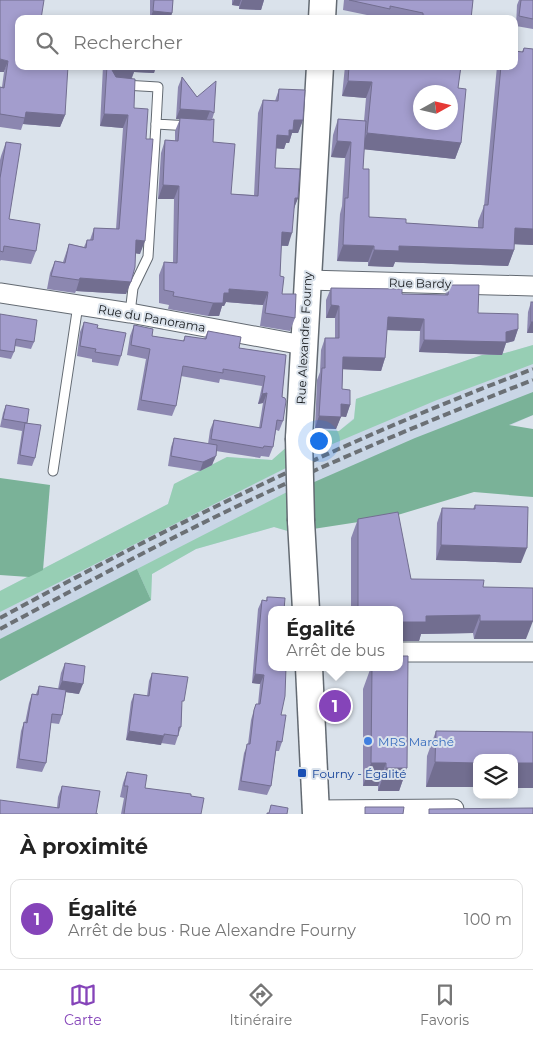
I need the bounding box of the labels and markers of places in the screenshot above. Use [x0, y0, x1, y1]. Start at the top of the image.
pin: 1 [319, 687, 351, 725]
place label: MRS Marché [378, 734, 454, 749]
marker: MRS Marché [362, 735, 374, 747]
place label: Fourny - Égalité [312, 766, 406, 781]
marker: Fourny - Égalité [296, 767, 308, 779]

